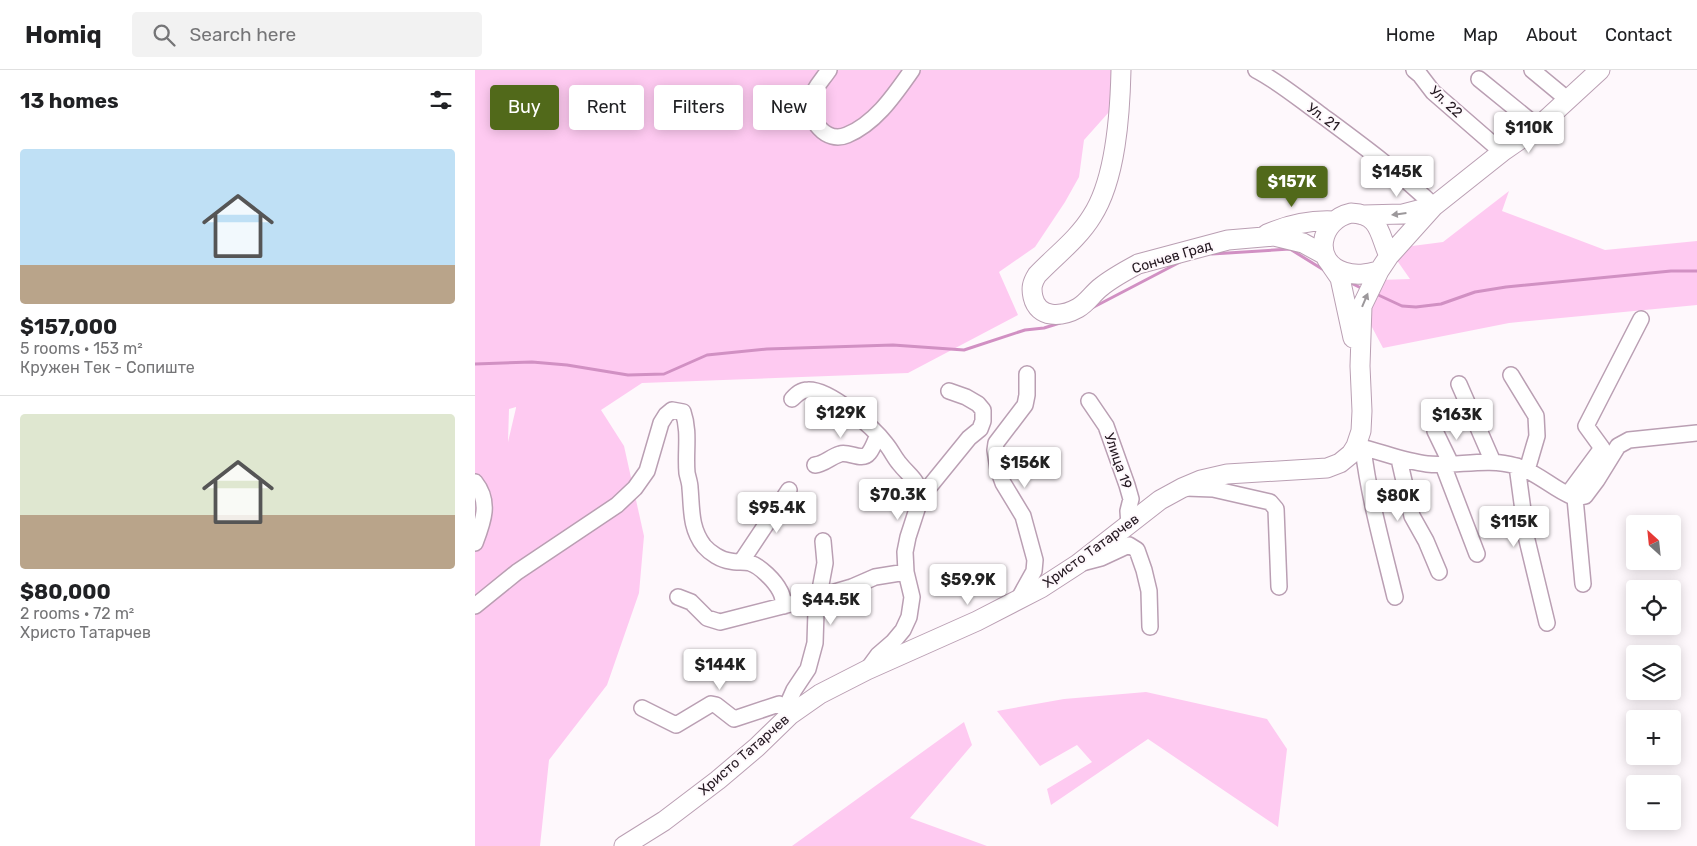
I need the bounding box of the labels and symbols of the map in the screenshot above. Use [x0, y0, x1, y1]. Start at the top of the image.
street label: Ул. 22 [1426, 83, 1466, 121]
street label: Ул. 21 [1303, 99, 1343, 135]
pin: $110K [1494, 112, 1564, 154]
pin: $145K [1362, 156, 1432, 198]
pin: $157K [1257, 166, 1327, 208]
one-way arrow [1390, 210, 1406, 218]
street label: Сончев Град [1130, 237, 1214, 277]
one-way arrow [1362, 293, 1370, 307]
pin: $129K [806, 396, 876, 439]
pin: $163K [1422, 398, 1492, 441]
street label: Улица 19 [1101, 431, 1135, 491]
pin: $156K [990, 446, 1060, 489]
pin: $70.3K [857, 478, 939, 521]
pin: $80K [1368, 480, 1428, 522]
pin: $95.4K [736, 492, 818, 534]
pin: $115K [1479, 506, 1549, 548]
street label: Христо Татарчев [1040, 510, 1142, 592]
north arrow [1626, 515, 1681, 570]
pin: $59.9K [927, 564, 1009, 606]
pin: $44.5K [790, 584, 872, 626]
pin: $144K [685, 648, 755, 691]
street label: Христо Татарчев [695, 711, 793, 799]

